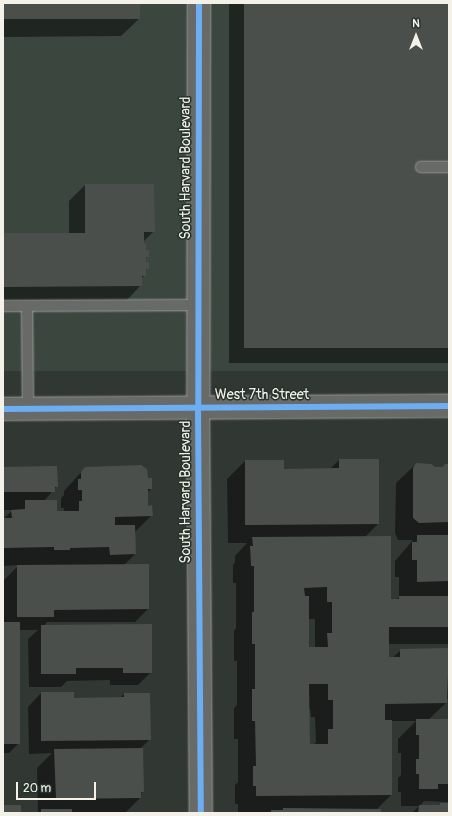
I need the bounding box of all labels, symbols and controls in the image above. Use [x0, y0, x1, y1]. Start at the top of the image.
north arrow [396, 16, 436, 56]
text: N [412, 17, 420, 30]
street label: South Harvard Boulevard [178, 97, 194, 239]
street label: West 7th Street [215, 387, 309, 403]
street label: South Harvard Boulevard [178, 421, 194, 563]
scale bar [18, 774, 98, 800]
text: 20 m [23, 781, 51, 796]

